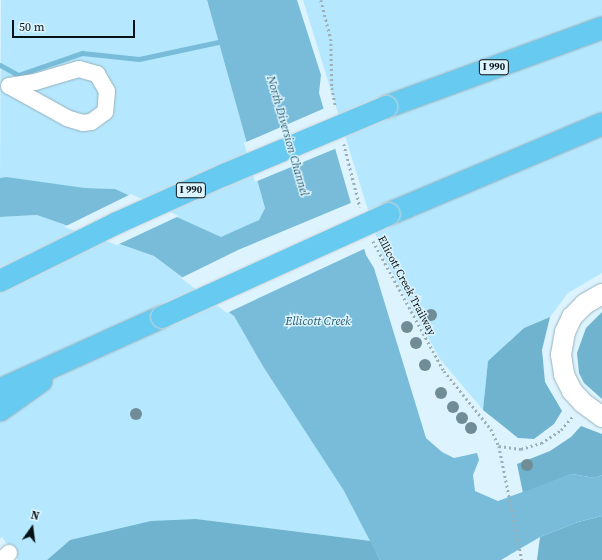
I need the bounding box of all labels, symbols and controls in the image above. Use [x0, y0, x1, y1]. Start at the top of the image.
scale bar [14, 12, 137, 38]
text: 50 m [19, 19, 45, 35]
road number: I 990 [478, 59, 510, 75]
water label: North Diversion Channel [263, 74, 311, 198]
road number: I 990 [175, 182, 207, 198]
street label: Ellicott Creek Trailway [374, 234, 438, 338]
water label: Ellicott Creek [285, 315, 351, 329]
north arrow [12, 508, 52, 548]
text: N [29, 508, 41, 524]

